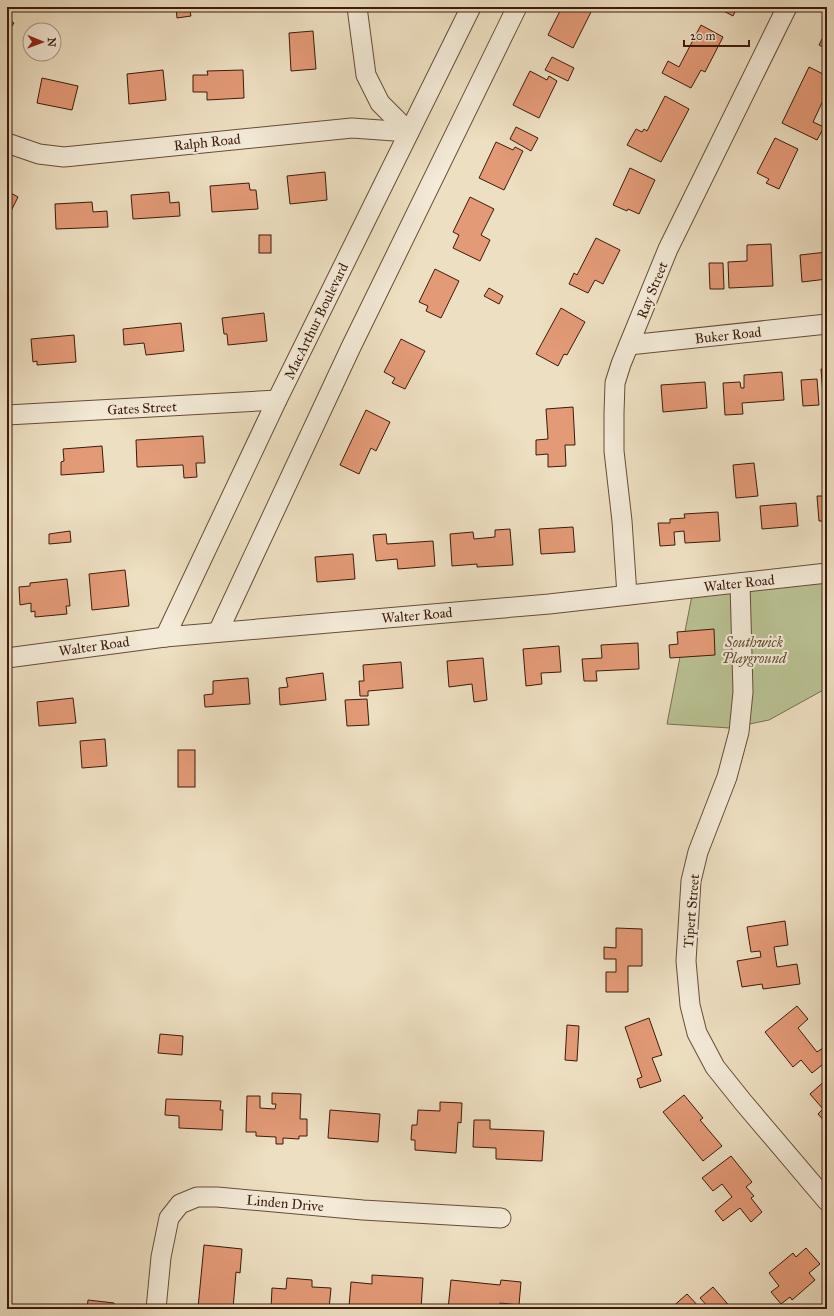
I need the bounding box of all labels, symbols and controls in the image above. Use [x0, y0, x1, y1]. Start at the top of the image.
north arrow [22, 22, 62, 62]
scale bar [684, 22, 749, 48]
text: 20 m [690, 29, 716, 43]
text: N [45, 37, 58, 48]
street label: Ralph Road [173, 131, 241, 154]
street label: Ray Street [633, 259, 672, 321]
street label: MacArthur Boulevard [281, 260, 352, 382]
street label: Buker Road [694, 324, 762, 347]
street label: Gates Street [107, 398, 177, 419]
street label: Walter Road [703, 571, 775, 596]
street label: Walter Road [381, 604, 453, 627]
street label: Walter Road [58, 633, 130, 660]
park label: Southwick Playground [722, 634, 788, 667]
street label: Tipert Street [680, 873, 703, 949]
street label: Linden Drive [246, 1192, 325, 1215]

